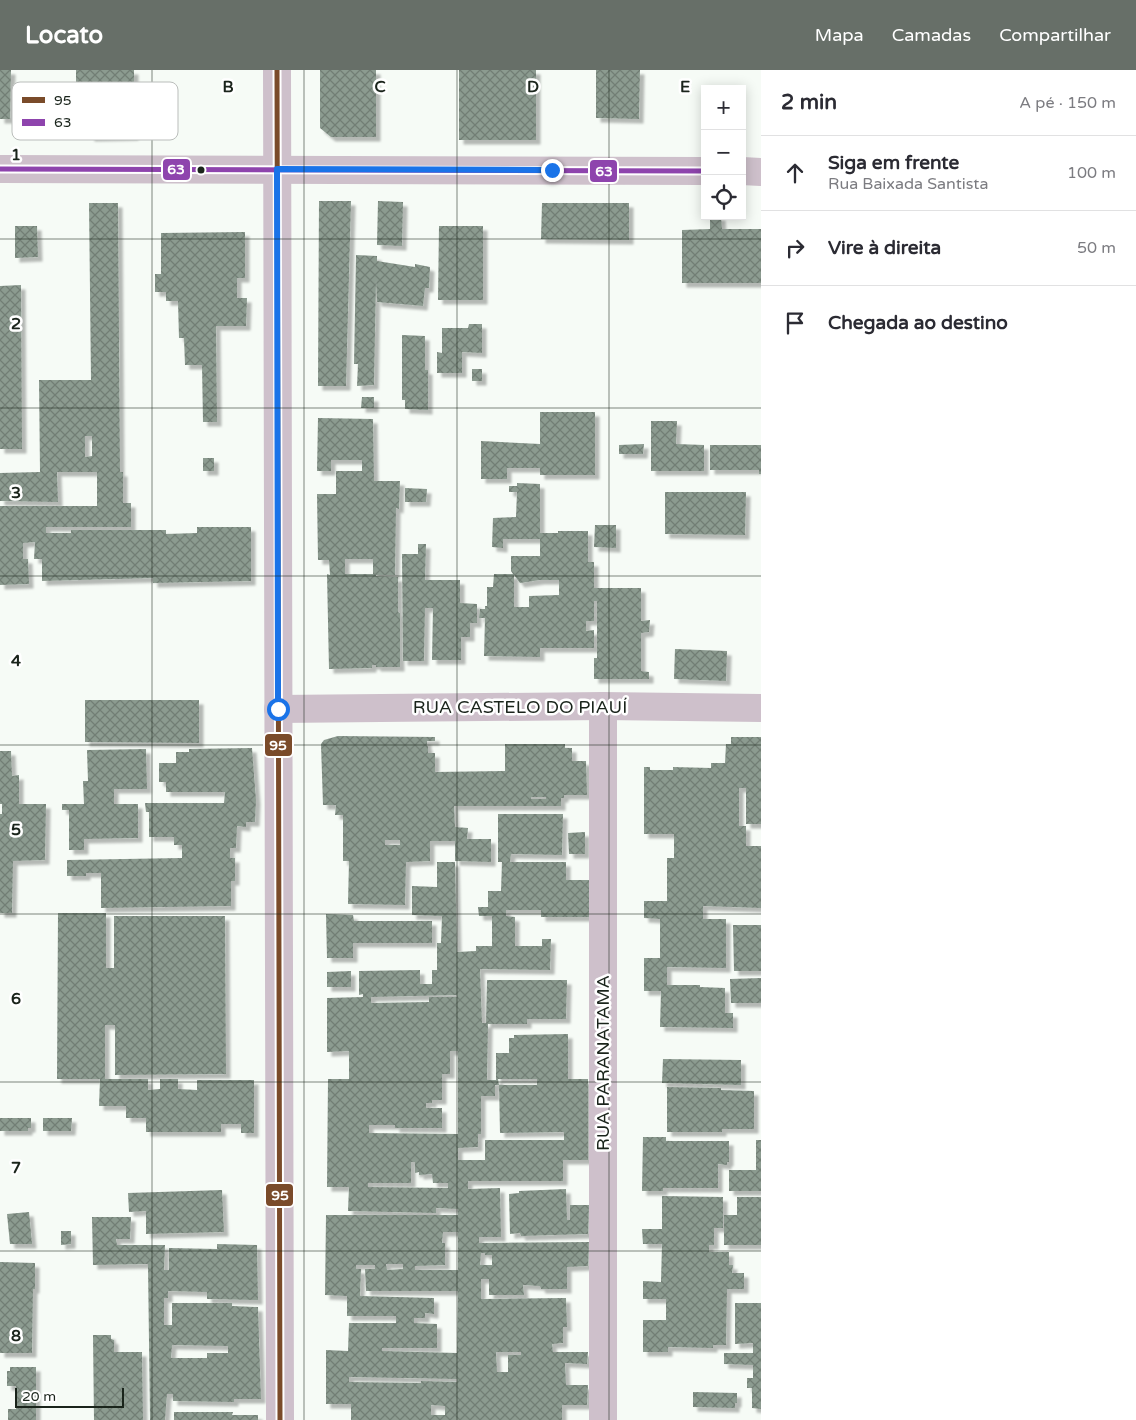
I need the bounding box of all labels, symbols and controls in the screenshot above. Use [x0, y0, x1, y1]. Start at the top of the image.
text: Locato [25, 21, 103, 50]
text: Mapa [815, 24, 864, 46]
text: Camadas [892, 24, 971, 46]
text: Compartilhar [999, 24, 1111, 46]
text: B [222, 77, 234, 97]
text: C [374, 77, 386, 97]
text: D [527, 77, 539, 97]
text: E [680, 77, 690, 97]
legend [12, 82, 178, 140]
map controls [701, 85, 746, 220]
button: + [701, 85, 746, 130]
text: 2 min [781, 90, 837, 115]
text: 95 [54, 92, 72, 109]
text: A pé · 150 m [1019, 93, 1116, 113]
text: 63 [54, 114, 72, 131]
button: − [701, 130, 746, 175]
text: 1 [11, 145, 21, 165]
text: Siga em frente [828, 152, 959, 174]
line badge: 63 [162, 158, 191, 181]
route end [541, 159, 564, 182]
line badge: 63 [589, 159, 618, 183]
icon: ahead [781, 159, 809, 187]
text: 63 [167, 161, 185, 178]
text: 63 [595, 163, 613, 180]
text: 100 m [1067, 163, 1116, 183]
unlabelled marker [196, 165, 206, 175]
text: Rua Baixada Santista [828, 174, 988, 194]
button: locate [701, 175, 746, 220]
icon: right [781, 234, 809, 262]
text: Vire à direita [828, 237, 941, 259]
text: 50 m [1077, 238, 1116, 258]
icon: arrive [781, 309, 809, 337]
text: Chegada ao destino [828, 312, 1008, 334]
text: 2 [11, 314, 21, 334]
text: 3 [11, 483, 21, 503]
text: 4 [11, 651, 21, 671]
street label: RUA CASTELO DO PIAUÍ [413, 696, 627, 718]
route start [267, 698, 290, 721]
line badge: 95 [264, 733, 293, 757]
text: 95 [269, 737, 287, 754]
text: 5 [11, 820, 21, 840]
street label: RUA PARANATAMA [592, 975, 614, 1151]
text: 6 [11, 989, 21, 1009]
text: 7 [11, 1158, 21, 1178]
line badge: 95 [265, 1183, 294, 1207]
text: 95 [271, 1187, 289, 1204]
text: 8 [11, 1326, 21, 1346]
scale bar [15, 1385, 124, 1408]
text: 20 m [22, 1388, 56, 1405]

